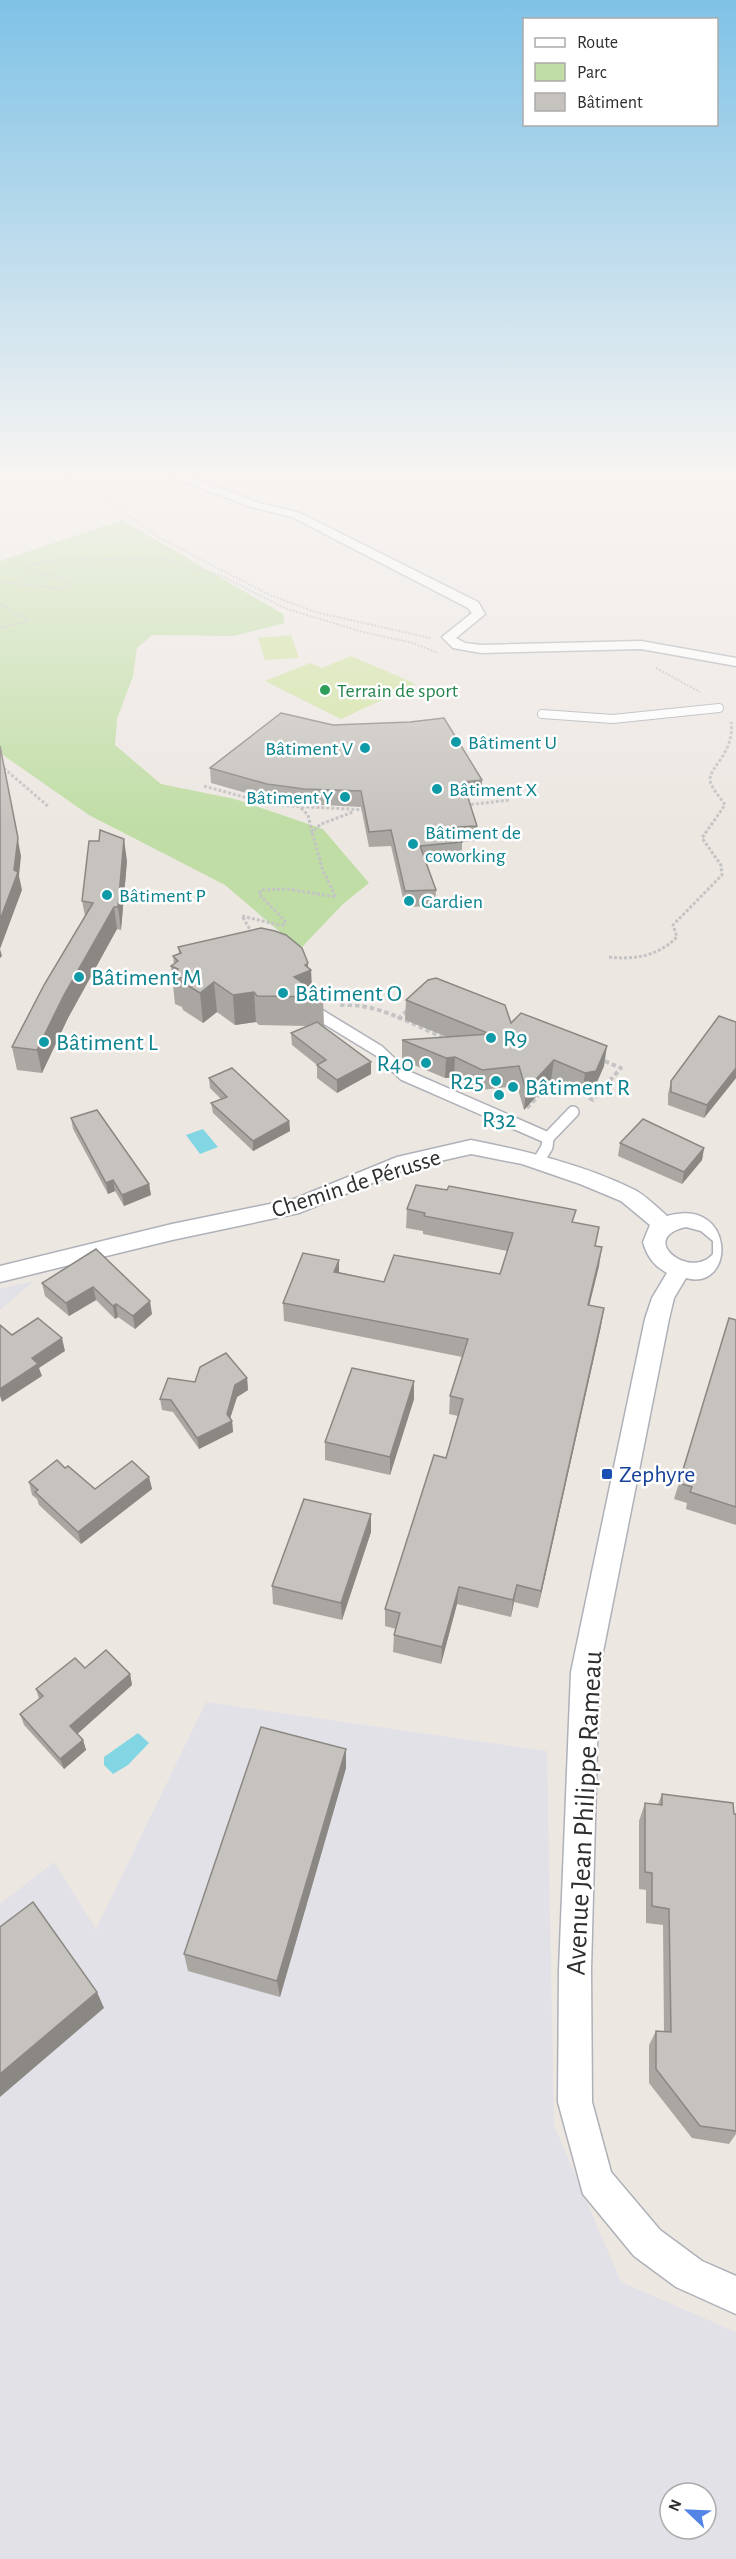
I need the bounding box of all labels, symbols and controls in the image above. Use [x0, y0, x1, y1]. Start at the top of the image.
legend [523, 18, 718, 126]
text: Route [577, 34, 618, 52]
text: Parc [577, 64, 607, 82]
text: Bâtiment [577, 94, 643, 112]
place label: Terrain de sport [337, 681, 459, 701]
marker: Terrain de sport [318, 683, 332, 697]
place label: Bâtiment U [468, 733, 557, 753]
marker: Bâtiment U [449, 735, 463, 749]
place label: Bâtiment V [265, 739, 354, 759]
marker: Bâtiment V [358, 741, 372, 755]
place label: Bâtiment X [449, 780, 537, 800]
marker: Bâtiment X [430, 782, 444, 796]
place label: Bâtiment Y [246, 788, 333, 808]
marker: Bâtiment Y [338, 790, 352, 804]
place label: Bâtiment de coworking [425, 823, 521, 866]
marker: Bâtiment de coworking [406, 837, 420, 851]
place label: Bâtiment P [119, 886, 206, 906]
marker: Bâtiment P [100, 888, 114, 902]
place label: Gardien [421, 892, 483, 912]
marker: Gardien [402, 894, 416, 908]
place label: Bâtiment M [91, 966, 202, 990]
marker: Bâtiment M [72, 970, 86, 984]
place label: Bâtiment O [295, 982, 402, 1006]
marker: Bâtiment O [276, 986, 290, 1000]
place label: R9 [503, 1027, 528, 1051]
place label: Bâtiment L [56, 1031, 158, 1055]
marker: R9 [484, 1031, 498, 1045]
marker: Bâtiment L [37, 1035, 51, 1049]
place label: R40 [376, 1052, 414, 1076]
marker: R40 [419, 1056, 433, 1070]
place label: R25 [450, 1070, 484, 1094]
marker: R25 [489, 1074, 503, 1088]
place label: Bâtiment R [525, 1076, 630, 1100]
marker: Bâtiment R [506, 1080, 520, 1094]
marker: R32 [492, 1088, 506, 1102]
place label: R32 [482, 1108, 516, 1132]
street label: Chemin de Pérusse [269, 1145, 444, 1223]
place label: Zephyre [619, 1463, 695, 1487]
marker: Zephyre [600, 1467, 614, 1481]
street label: Avenue Jean Philippe Rameau [563, 1650, 607, 1976]
north arrow [658, 2481, 718, 2541]
text: N [666, 2497, 685, 2514]

